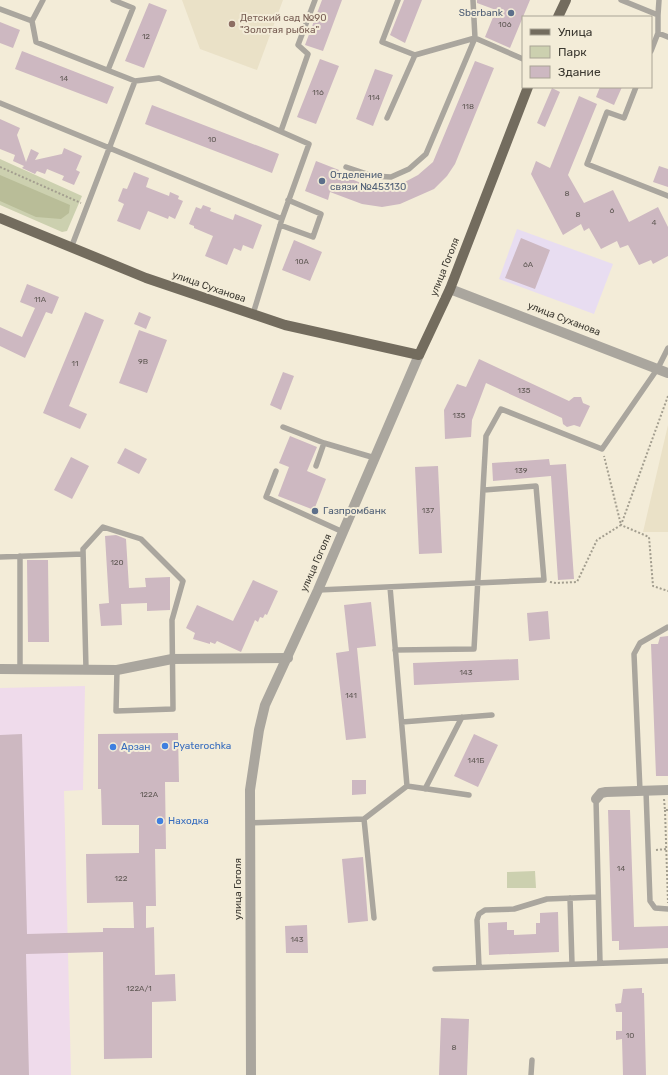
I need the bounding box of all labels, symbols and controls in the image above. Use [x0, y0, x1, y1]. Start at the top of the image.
place label: Sberbank [459, 7, 504, 19]
marker: Sberbank [506, 8, 516, 18]
place label: Детский сад №90 "Золотая рыбка" [240, 12, 327, 36]
legend [522, 16, 652, 88]
marker: Детский сад №90 "Золотая рыбка" [227, 19, 237, 29]
house number: 106 [498, 20, 512, 29]
text: Улица [558, 25, 592, 39]
house number: 12 [142, 32, 150, 41]
text: Парк [558, 45, 587, 59]
text: Здание [558, 65, 601, 79]
house number: 14 [60, 74, 68, 83]
house number: 116 [312, 88, 324, 97]
house number: 114 [368, 93, 380, 102]
house number: 118 [462, 102, 474, 111]
house number: 10 [208, 135, 216, 144]
place label: Отделение связи №453130 [330, 169, 406, 193]
marker: Отделение связи №453130 [317, 176, 327, 186]
house number: 8 [564, 189, 570, 198]
house number: 6 [610, 206, 615, 215]
house number: 8 [575, 210, 581, 219]
house number: 4 [652, 218, 657, 227]
street label: улица Гоголя [428, 236, 462, 298]
house number: 10А [295, 257, 310, 266]
house number: 6А [523, 260, 534, 269]
street label: улица Суханова [171, 269, 247, 305]
house number: 11А [34, 295, 47, 304]
street label: улица Суханова [526, 300, 602, 338]
house number: 9В [138, 357, 148, 366]
house number: 11 [72, 359, 78, 368]
house number: 135 [518, 386, 531, 395]
house number: 135 [453, 411, 466, 420]
house number: 139 [515, 466, 528, 475]
place label: Газпромбанк [323, 505, 387, 517]
marker: Газпромбанк [310, 506, 320, 516]
house number: 137 [422, 506, 434, 515]
street label: улица Гоголя [298, 532, 334, 594]
house number: 120 [110, 558, 124, 567]
house number: 143 [459, 668, 473, 677]
house number: 141 [345, 691, 357, 700]
place label: Pyaterochka [173, 740, 231, 752]
place label: Арзан [121, 741, 150, 753]
marker: Pyaterochka [160, 741, 170, 751]
marker: Арзан [108, 742, 118, 752]
house number: 141Б [468, 756, 484, 765]
house number: 122А [140, 790, 159, 799]
place label: Находка [168, 815, 209, 827]
marker: Находка [155, 816, 165, 826]
street label: улица Гоголя [232, 858, 244, 920]
house number: 14 [617, 864, 625, 873]
house number: 122 [115, 874, 128, 883]
house number: 143 [290, 935, 304, 944]
house number: 122А/1 [126, 984, 152, 993]
house number: 10 [626, 1031, 634, 1040]
house number: 8 [451, 1043, 457, 1052]

